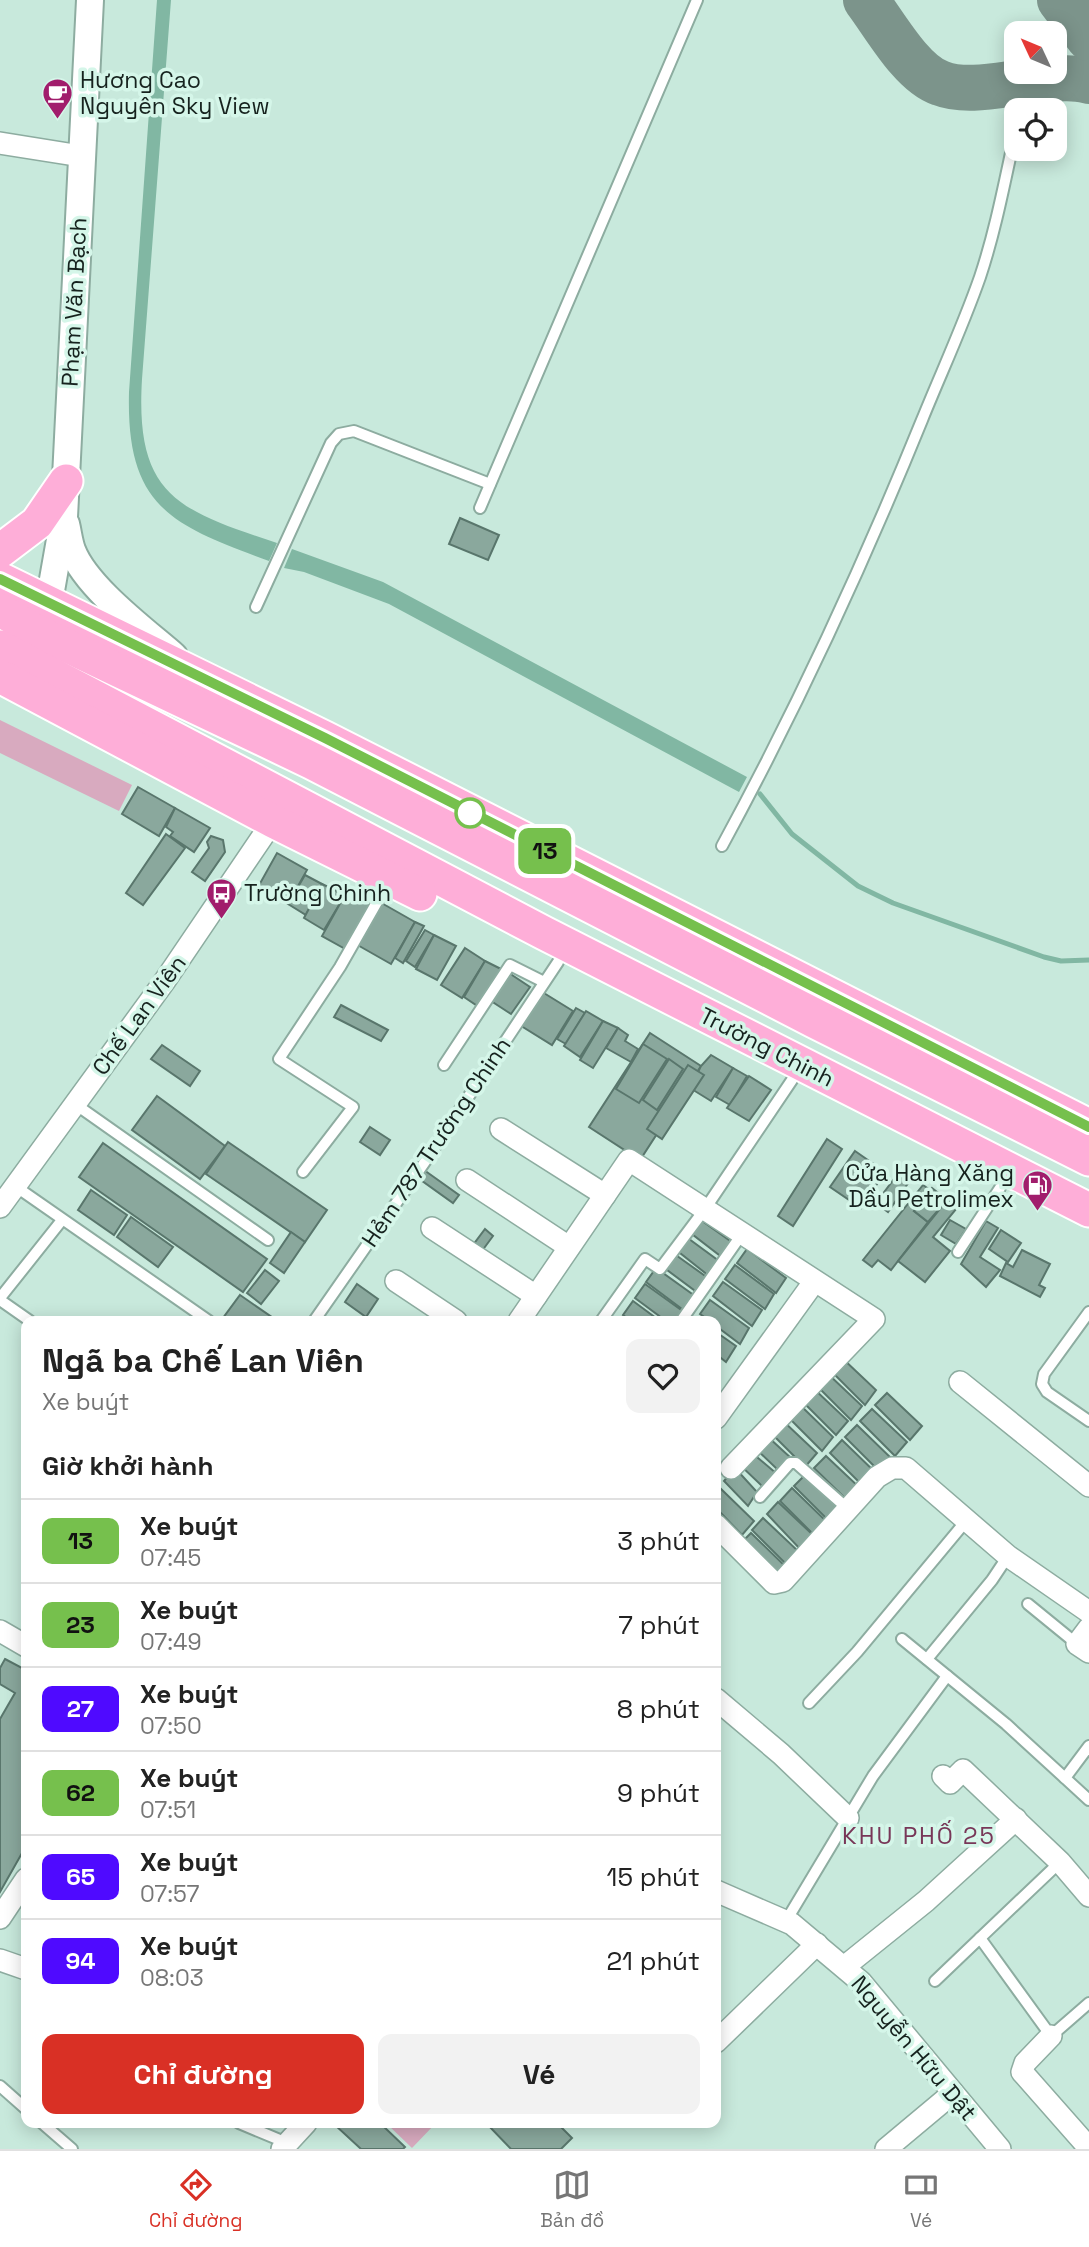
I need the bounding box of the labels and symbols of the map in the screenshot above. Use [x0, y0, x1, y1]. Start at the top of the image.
north arrow [1004, 21, 1068, 84]
place label: Hương Cao Nguyên Sky View [80, 65, 270, 121]
cafe icon: Hương Cao Nguyên Sky View [40, 76, 74, 120]
street label: Phạm Văn Bạch [55, 217, 93, 387]
unlabelled marker [455, 798, 485, 828]
line badge: 13 [514, 828, 576, 874]
bus stop icon: Trường Chinh [204, 876, 238, 920]
place label: Trường Chinh [244, 878, 391, 908]
street label: Chế Lan Viên [85, 949, 193, 1081]
street label: Trường Chinh [695, 1000, 839, 1094]
street label: Hẻm 787 Trường Chinh [355, 1031, 517, 1253]
place label: Cửa Hàng Xăng Dầu Petrolimex [846, 1158, 1014, 1214]
fuel station icon: Cửa Hàng Xăng Dầu Petrolimex [1020, 1169, 1054, 1213]
district label: KHU PHỐ 25 [842, 1820, 996, 1851]
street label: Nguyễn Hữu Dật [845, 1969, 983, 2127]

